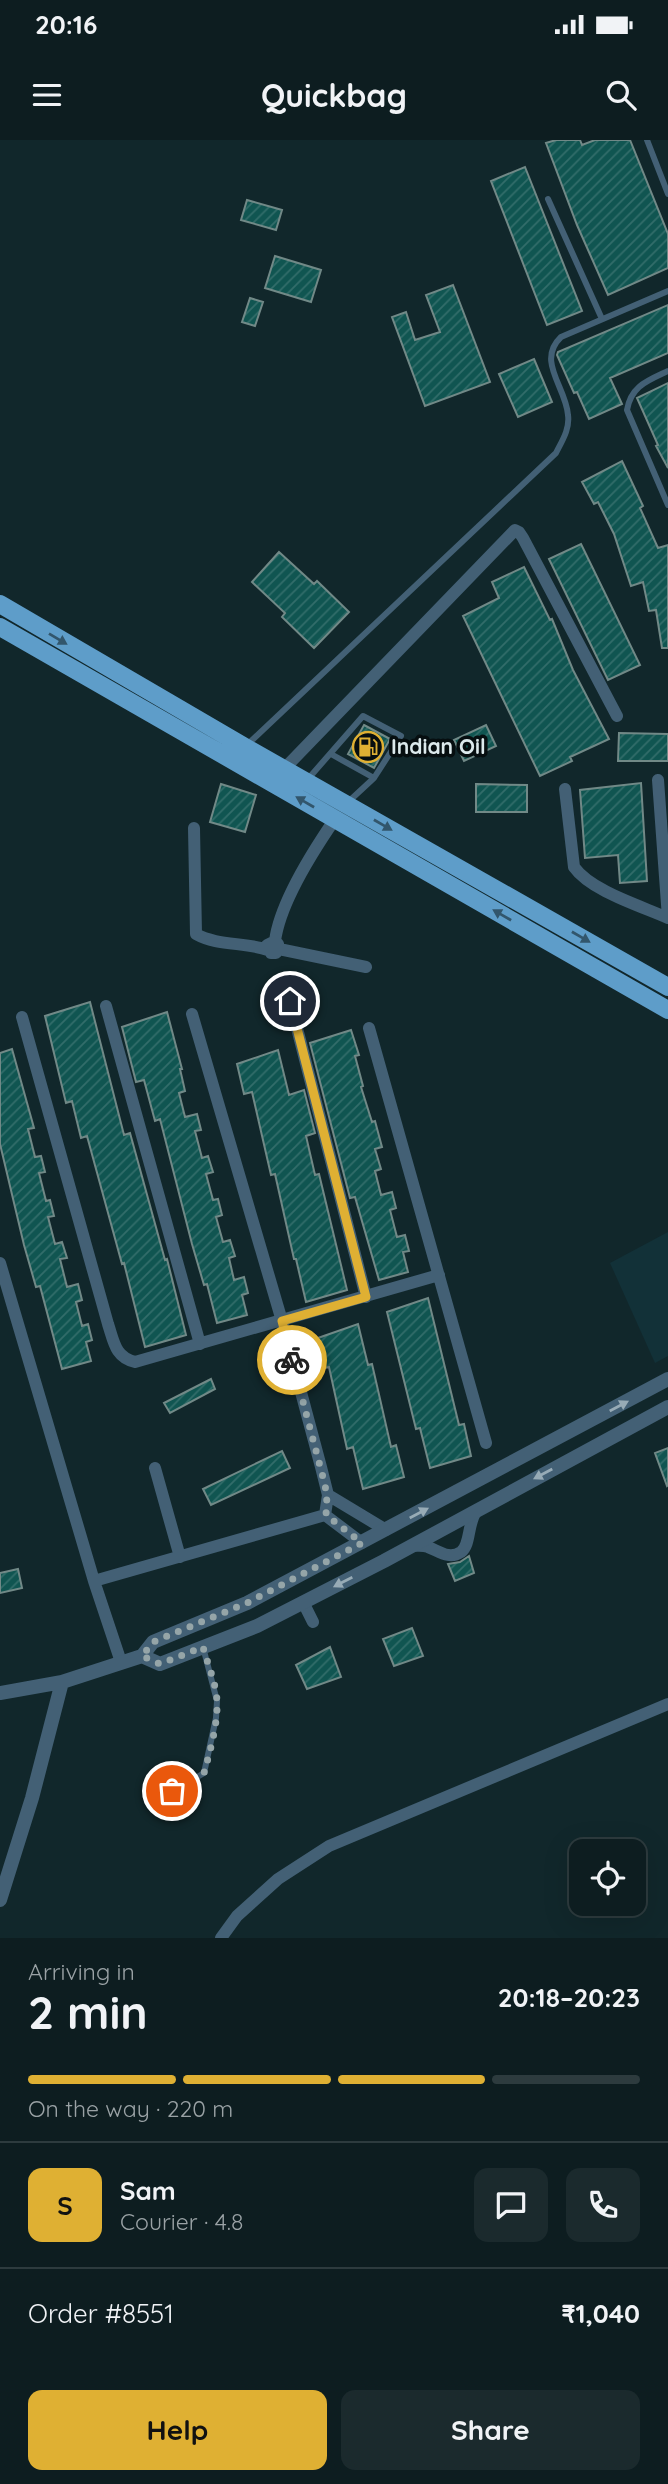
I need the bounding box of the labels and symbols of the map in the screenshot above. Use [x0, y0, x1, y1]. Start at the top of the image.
one-way arrow [49, 633, 68, 645]
fuel station icon: Indian Oil [351, 730, 385, 764]
place label: Indian Oil [391, 733, 486, 759]
one-way arrow [295, 796, 315, 808]
one-way arrow [374, 819, 393, 831]
one-way arrow [493, 909, 512, 921]
one-way arrow [572, 931, 591, 943]
pin [260, 971, 320, 1031]
courier [257, 1325, 327, 1395]
one-way arrow [609, 1400, 629, 1411]
one-way arrow [533, 1469, 553, 1480]
one-way arrow [409, 1507, 428, 1519]
one-way arrow [333, 1576, 353, 1588]
pin [142, 1761, 202, 1821]

